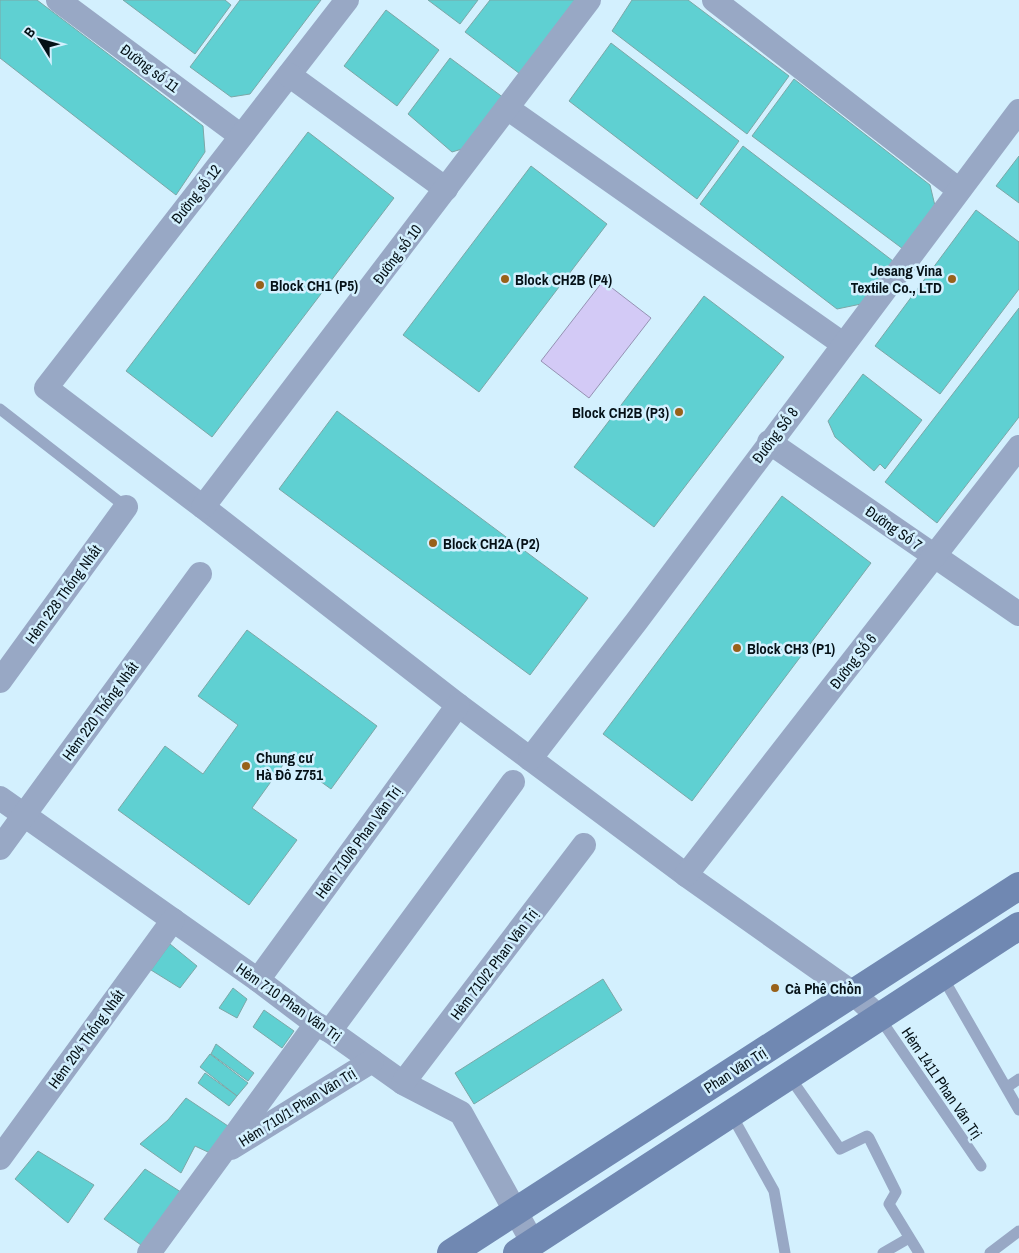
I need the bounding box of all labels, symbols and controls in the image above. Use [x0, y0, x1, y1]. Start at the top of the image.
north arrow [15, 15, 65, 65]
text: B [20, 23, 39, 41]
street label: Đường số 11 [116, 39, 184, 97]
street label: Đường số 12 [166, 160, 226, 228]
street label: Đường số 10 [368, 220, 426, 288]
place label: Jesang Vina Textile Co., LTD [851, 260, 942, 298]
place label: Block CH2B (P4) [515, 269, 612, 290]
marker: Block CH2B (P4) [499, 273, 511, 285]
marker: Jesang Vina Textile Co., LTD [946, 273, 958, 285]
place label: Block CH1 (P5) [270, 275, 358, 296]
marker: Block CH1 (P5) [254, 279, 266, 291]
place label: Block CH2B (P3) [572, 402, 669, 423]
street label: Đường Số 8 [747, 403, 803, 467]
marker: Block CH2B (P3) [673, 406, 685, 418]
street label: Đường Số 7 [861, 501, 927, 555]
place label: Block CH2A (P2) [443, 533, 540, 554]
marker: Block CH2A (P2) [427, 537, 439, 549]
street label: Hẻm 228 Thống Nhất [20, 540, 106, 648]
street label: Đường Số 6 [825, 629, 881, 693]
place label: Block CH3 (P1) [747, 638, 835, 659]
marker: Block CH3 (P1) [731, 642, 743, 654]
street label: Hẻm 220 Thống Nhất [57, 657, 143, 765]
place label: Chung cư Hà Đô Z751 [256, 747, 323, 785]
marker: Chung cư Hà Đô Z751 [240, 760, 252, 772]
street label: Hẻm 710/6 Phan Văn Trị [310, 781, 406, 903]
street label: Hẻm 710/2 Phan Văn Trị [445, 904, 543, 1024]
street label: Hẻm 710 Phan Văn Trị [232, 958, 346, 1046]
place label: Cà Phê Chồn [785, 978, 862, 999]
marker: Cà Phê Chồn [769, 982, 781, 994]
street label: Hẻm 204 Thống Nhất [43, 985, 129, 1093]
street label: Hẻm 1411 Phan Văn Trị [897, 1023, 987, 1143]
street label: Phan Văn Trị [700, 1042, 770, 1098]
street label: Hẻm 710/1 Phan Văn Trị [234, 1062, 360, 1152]

